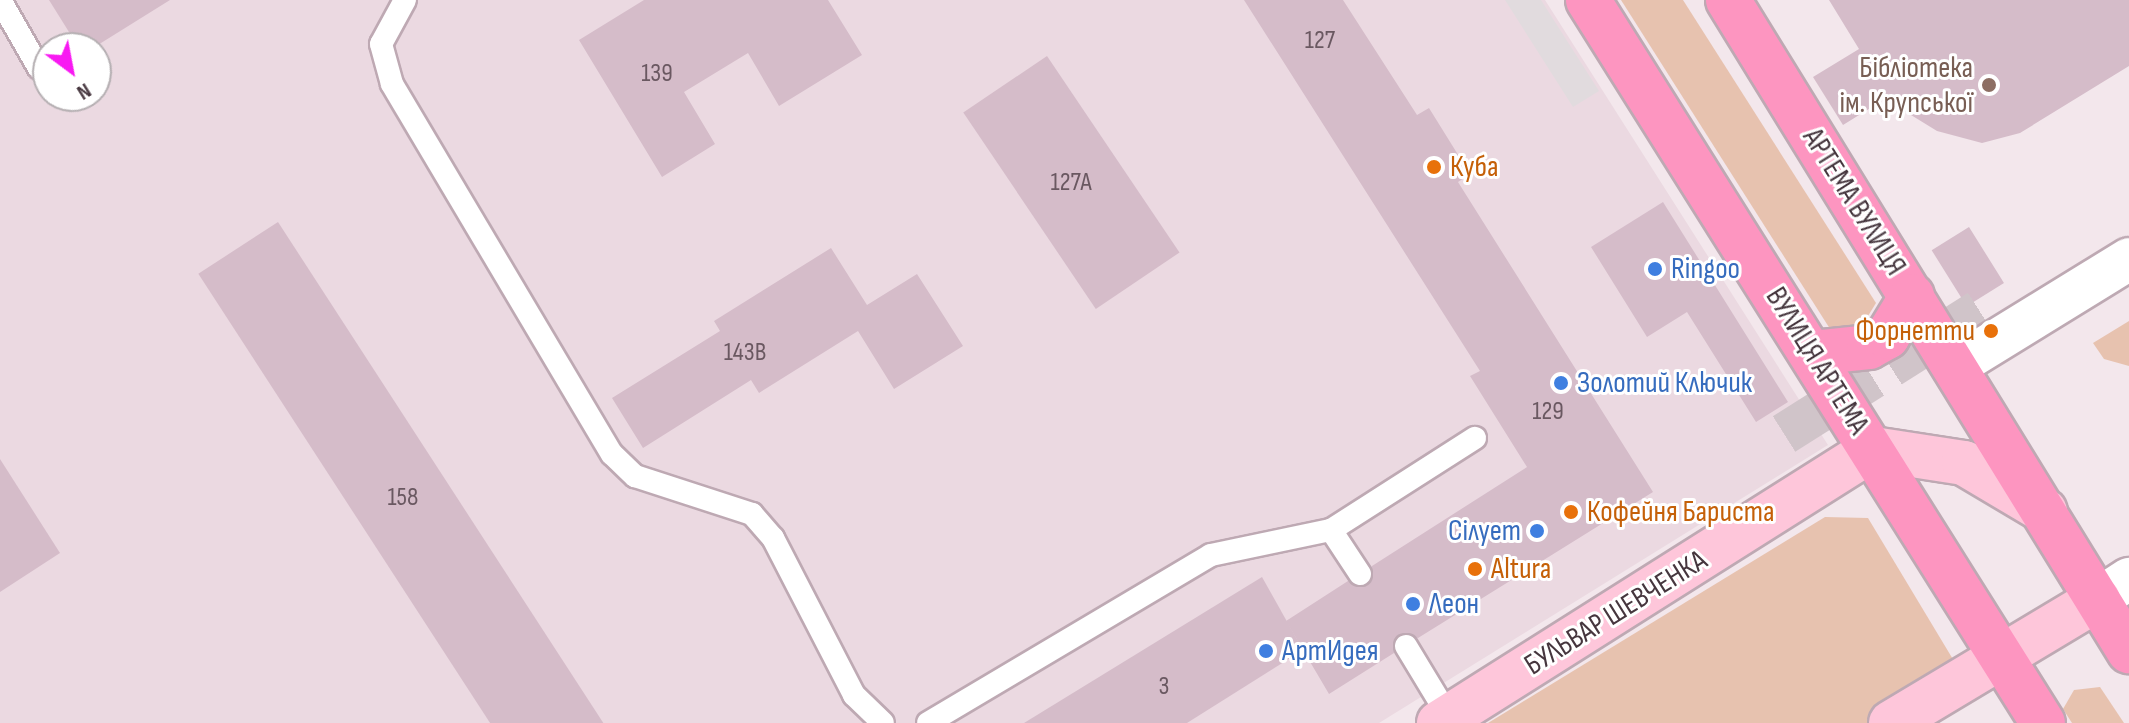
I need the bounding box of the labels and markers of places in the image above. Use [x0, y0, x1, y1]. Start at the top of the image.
place label: Бібліотека ім. Крупської [1839, 50, 1973, 120]
marker: Бібліотека ім. Крупської [1980, 76, 1998, 94]
place label: Куба [1450, 149, 1499, 185]
marker: Куба [1425, 158, 1443, 176]
place label: Ringoo [1671, 251, 1740, 287]
marker: Ringoo [1646, 260, 1664, 278]
place label: Форнетти [1855, 313, 1975, 349]
marker: Форнетти [1982, 322, 2000, 340]
place label: Золотий Ключик [1577, 365, 1752, 401]
marker: Золотий Ключик [1552, 374, 1570, 392]
place label: Кофейня Бариста [1587, 494, 1775, 530]
marker: Кофейня Бариста [1562, 503, 1580, 521]
place label: Сілует [1448, 513, 1521, 549]
marker: Сілует [1528, 522, 1546, 540]
place label: Altura [1491, 551, 1551, 587]
marker: Altura [1466, 560, 1484, 578]
place label: Леон [1429, 586, 1479, 622]
marker: Леон [1404, 595, 1422, 613]
place label: АртИдея [1282, 633, 1379, 669]
marker: АртИдея [1257, 642, 1275, 660]

